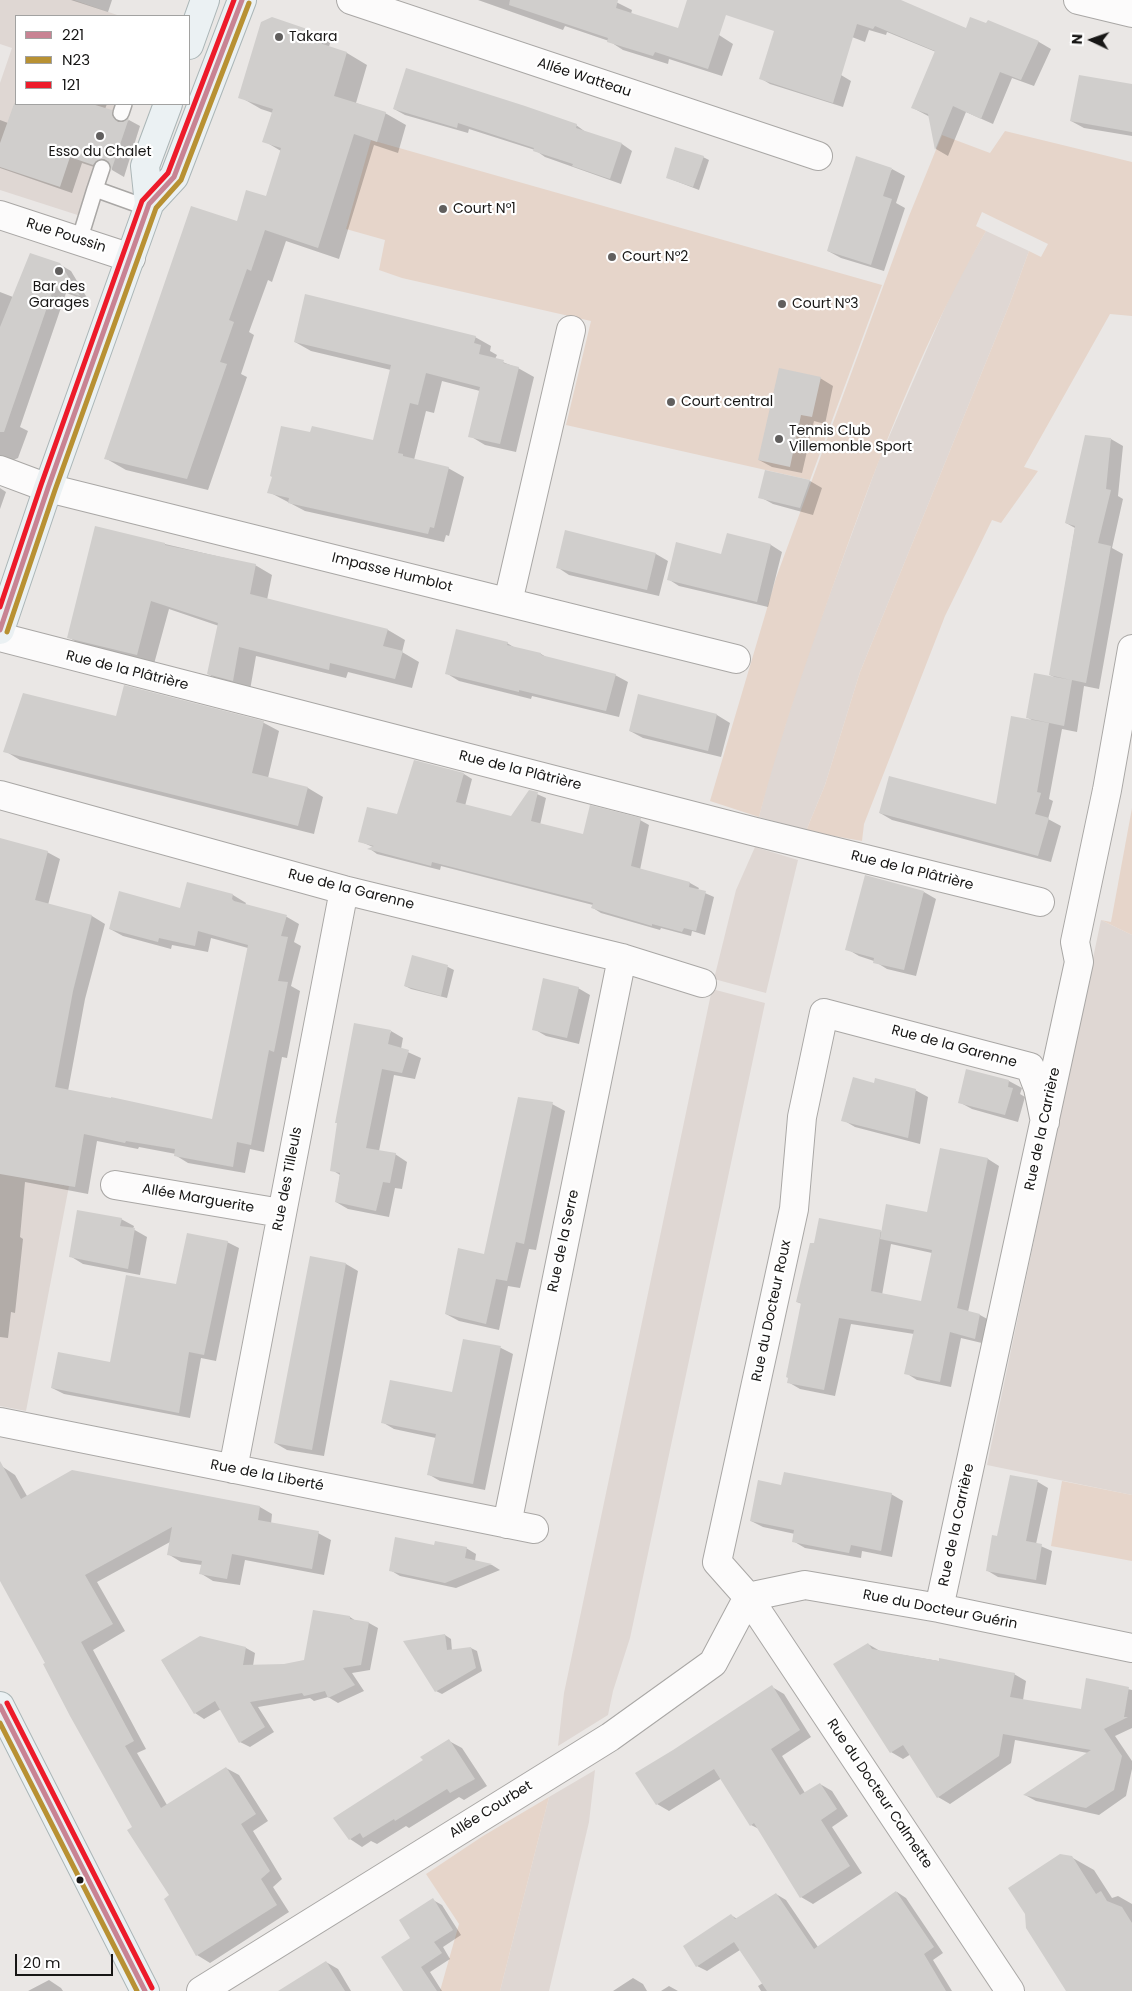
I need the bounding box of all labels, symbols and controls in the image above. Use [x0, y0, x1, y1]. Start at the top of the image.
legend [15, 15, 190, 105]
north arrow [1067, 15, 1117, 65]
text: 221 [62, 24, 84, 45]
place label: Takara [289, 29, 337, 45]
marker: Takara [273, 31, 285, 43]
text: N [1067, 33, 1087, 45]
text: N23 [62, 49, 90, 70]
street label: Allée Watteau [535, 55, 633, 101]
text: 121 [62, 74, 80, 95]
marker: Esso du Chalet [94, 130, 106, 142]
place label: Esso du Chalet [48, 144, 152, 160]
place label: Court N°1 [453, 201, 516, 217]
marker: Court N°1 [437, 203, 449, 215]
street label: Rue Poussin [24, 215, 108, 257]
place label: Court N°2 [622, 249, 688, 265]
marker: Court N°2 [606, 251, 618, 263]
marker: Bar des Garages [53, 265, 65, 277]
place label: Bar des Garages [29, 279, 89, 312]
place label: Court N°3 [792, 296, 859, 312]
marker: Court N°3 [776, 298, 788, 310]
place label: Court central [681, 394, 773, 410]
marker: Court central [665, 396, 677, 408]
place label: Tennis Club Villemonble Sport [789, 423, 912, 456]
marker: Tennis Club Villemonble Sport [773, 433, 785, 445]
street label: Impasse Humblot [330, 550, 454, 596]
street label: Rue de la Plâtrière [64, 648, 190, 694]
street label: Rue de la Plâtrière [457, 748, 583, 794]
street label: Rue de la Plâtrière [849, 848, 975, 894]
street label: Rue de la Garenne [286, 866, 416, 914]
street label: Rue de la Garenne [889, 1022, 1019, 1072]
street label: Rue de la Carrière [1022, 1066, 1064, 1192]
street label: Rue des Tilleuls [270, 1126, 306, 1232]
street label: Allée Marguerite [141, 1181, 255, 1217]
street label: Rue de la Serre [545, 1188, 583, 1294]
street label: Rue du Docteur Roux [749, 1239, 795, 1383]
street label: Rue de la Liberté [209, 1457, 325, 1495]
street label: Rue de la Carrière [936, 1462, 978, 1588]
street label: Rue du Docteur Guérin [861, 1587, 1019, 1633]
street label: Rue du Docteur Calmette [823, 1716, 935, 1872]
street label: Allée Courbet [446, 1778, 536, 1842]
unlabelled marker [75, 1875, 85, 1885]
scale bar [18, 1944, 115, 1976]
text: 20 m [23, 1952, 61, 1973]

